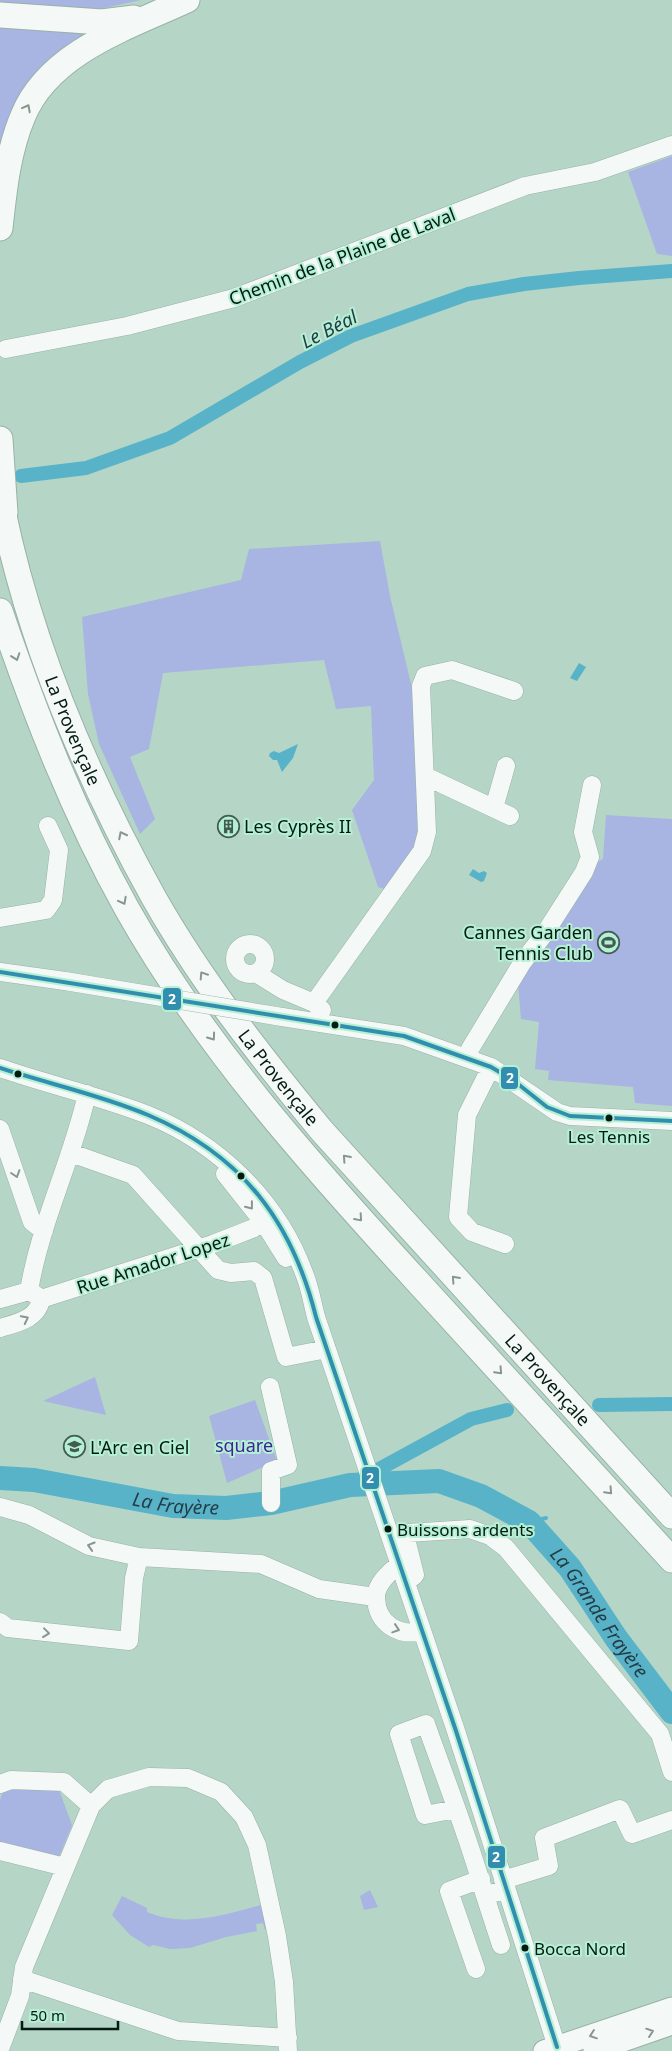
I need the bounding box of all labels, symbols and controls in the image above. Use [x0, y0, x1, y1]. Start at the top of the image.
one-way arrow [21, 104, 31, 113]
street label: Chemin de la Plaine de Laval [225, 202, 459, 310]
water label: Le Béal [296, 303, 363, 354]
one-way arrow [10, 652, 20, 661]
street label: La Provençale [40, 672, 107, 789]
building icon: Les Cyprès II [216, 814, 240, 838]
place label: Les Cyprès II [244, 814, 351, 838]
one-way arrow [118, 831, 128, 840]
one-way arrow [117, 896, 127, 905]
place label: Cannes Garden Tennis Club [463, 920, 593, 965]
sports icon: Cannes Garden Tennis Club [597, 930, 621, 954]
one-way arrow [200, 972, 210, 981]
line badge: 2 [162, 987, 182, 1011]
text: 2 [168, 989, 176, 1008]
unlabelled marker [330, 1020, 340, 1030]
street label: La Provençale [233, 1024, 325, 1130]
one-way arrow [207, 1031, 215, 1040]
line badge: 2 [500, 1066, 519, 1090]
text: 2 [506, 1068, 514, 1087]
unlabelled marker [13, 1069, 23, 1079]
marker: Les Tennis [604, 1113, 614, 1123]
place label: Les Tennis [568, 1125, 650, 1148]
one-way arrow [343, 1155, 352, 1164]
one-way arrow [10, 1170, 20, 1178]
unlabelled marker [236, 1171, 246, 1181]
one-way arrow [245, 1200, 253, 1209]
one-way arrow [353, 1212, 362, 1221]
street label: Rue Amador Lopez [73, 1227, 233, 1299]
one-way arrow [452, 1276, 461, 1285]
one-way arrow [20, 1315, 29, 1325]
street label: La Provençale [500, 1328, 596, 1431]
one-way arrow [493, 1366, 502, 1375]
park label: square [215, 1433, 273, 1457]
school or university icon: L'Arc en Ciel [62, 1435, 86, 1459]
place label: L'Arc en Ciel [90, 1435, 189, 1459]
line badge: 2 [361, 1466, 380, 1490]
text: 2 [366, 1468, 374, 1487]
water label: La Frayère [130, 1486, 219, 1521]
one-way arrow [603, 1486, 612, 1495]
place label: Buissons ardents [397, 1518, 534, 1541]
marker: Buissons ardents [383, 1524, 393, 1534]
one-way arrow [87, 1541, 96, 1551]
water label: La Grande Frayère [544, 1542, 655, 1683]
one-way arrow [392, 1623, 400, 1633]
one-way arrow [43, 1627, 51, 1638]
line badge: 2 [487, 1845, 506, 1869]
text: 2 [492, 1847, 500, 1866]
place label: Bocca Nord [534, 1937, 626, 1960]
marker: Bocca Nord [520, 1943, 530, 1953]
scale bar [22, 1998, 119, 2030]
text: 50 m [30, 2005, 65, 2025]
one-way arrow [645, 2028, 654, 2038]
one-way arrow [589, 2029, 597, 2039]

